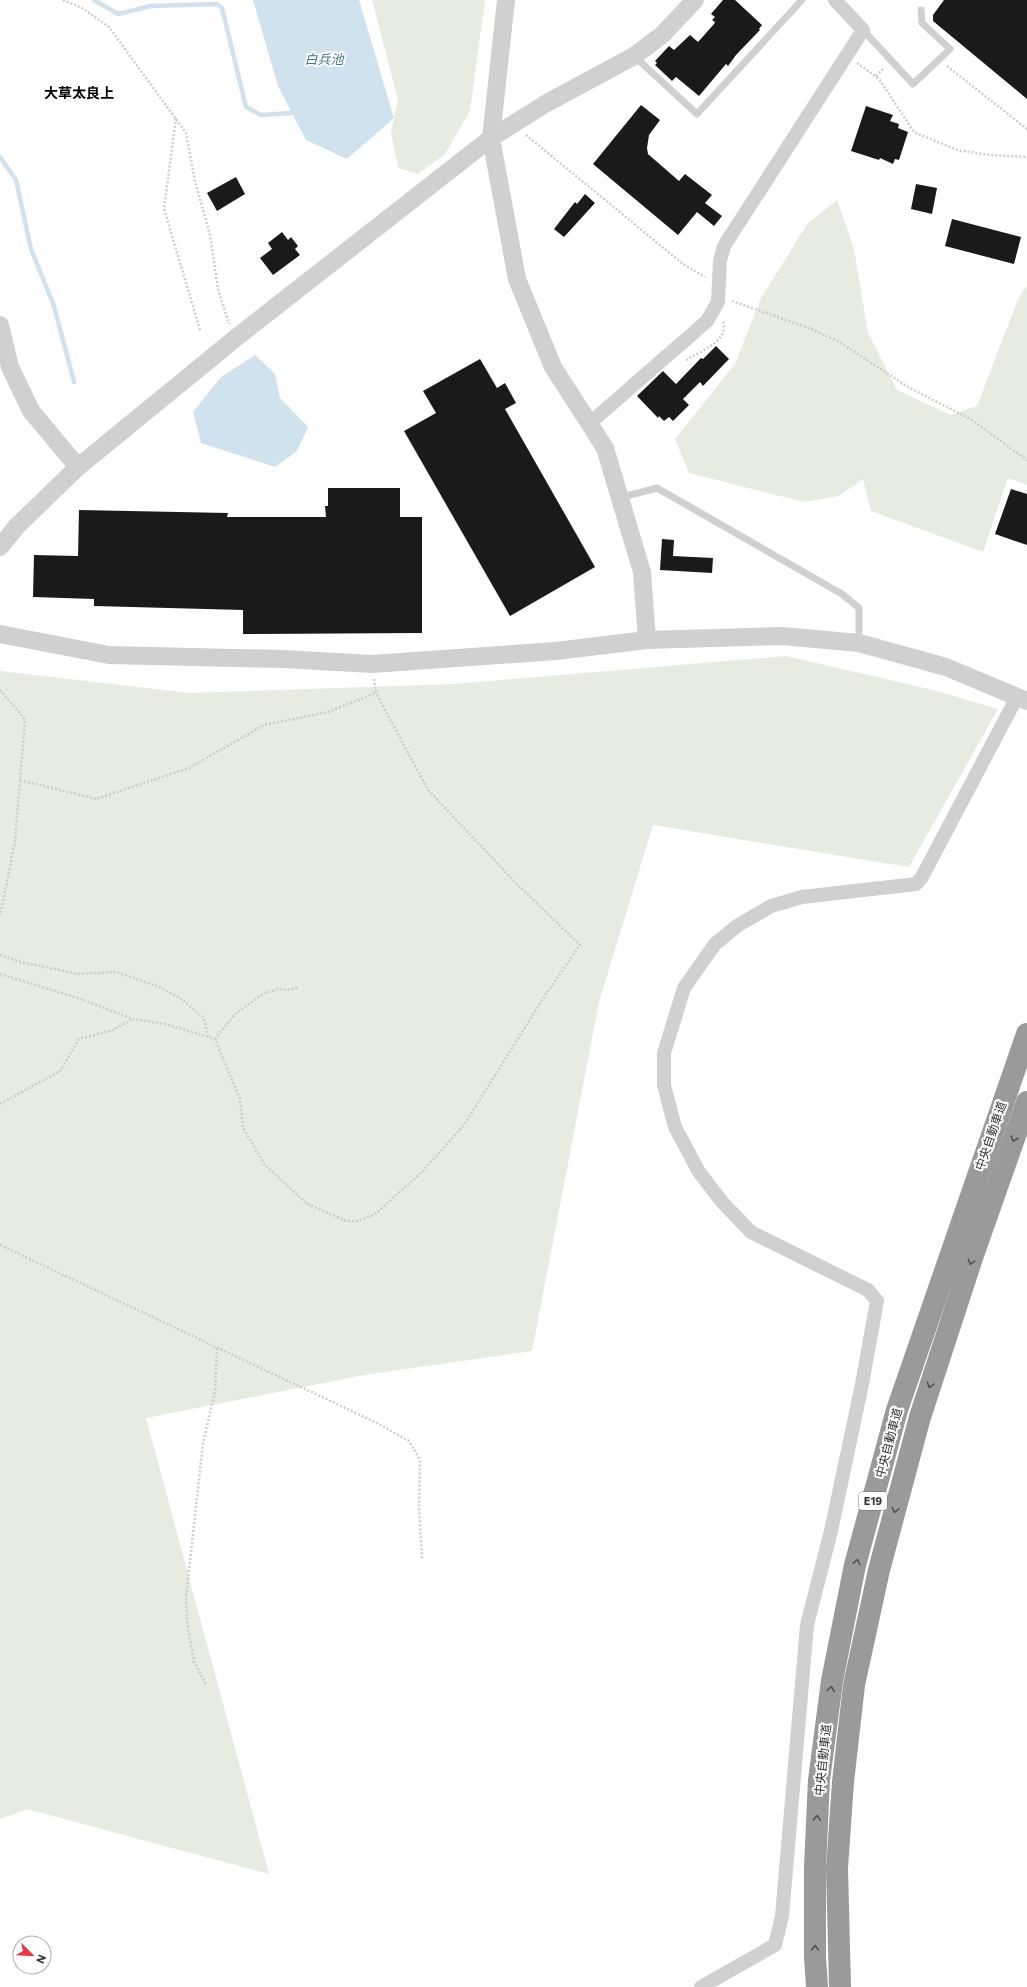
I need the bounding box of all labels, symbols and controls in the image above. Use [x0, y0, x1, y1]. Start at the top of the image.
water label: 白兵池 [304, 51, 345, 67]
district label: 大草太良上 [44, 84, 114, 101]
street label: 中央自動車道 [972, 1099, 1008, 1172]
one-way arrow [1010, 1135, 1019, 1142]
one-way arrow [967, 1258, 976, 1265]
one-way arrow [926, 1381, 935, 1388]
street label: 中央自動車道 [872, 1406, 904, 1479]
road number: E19 [859, 1492, 887, 1510]
one-way arrow [891, 1506, 900, 1513]
one-way arrow [852, 1558, 860, 1565]
one-way arrow [826, 1686, 835, 1692]
street label: 中央自動車道 [811, 1723, 833, 1796]
one-way arrow [813, 1815, 822, 1821]
north arrow [12, 1935, 52, 1975]
one-way arrow [811, 1945, 819, 1951]
text: N [34, 1953, 49, 1966]

